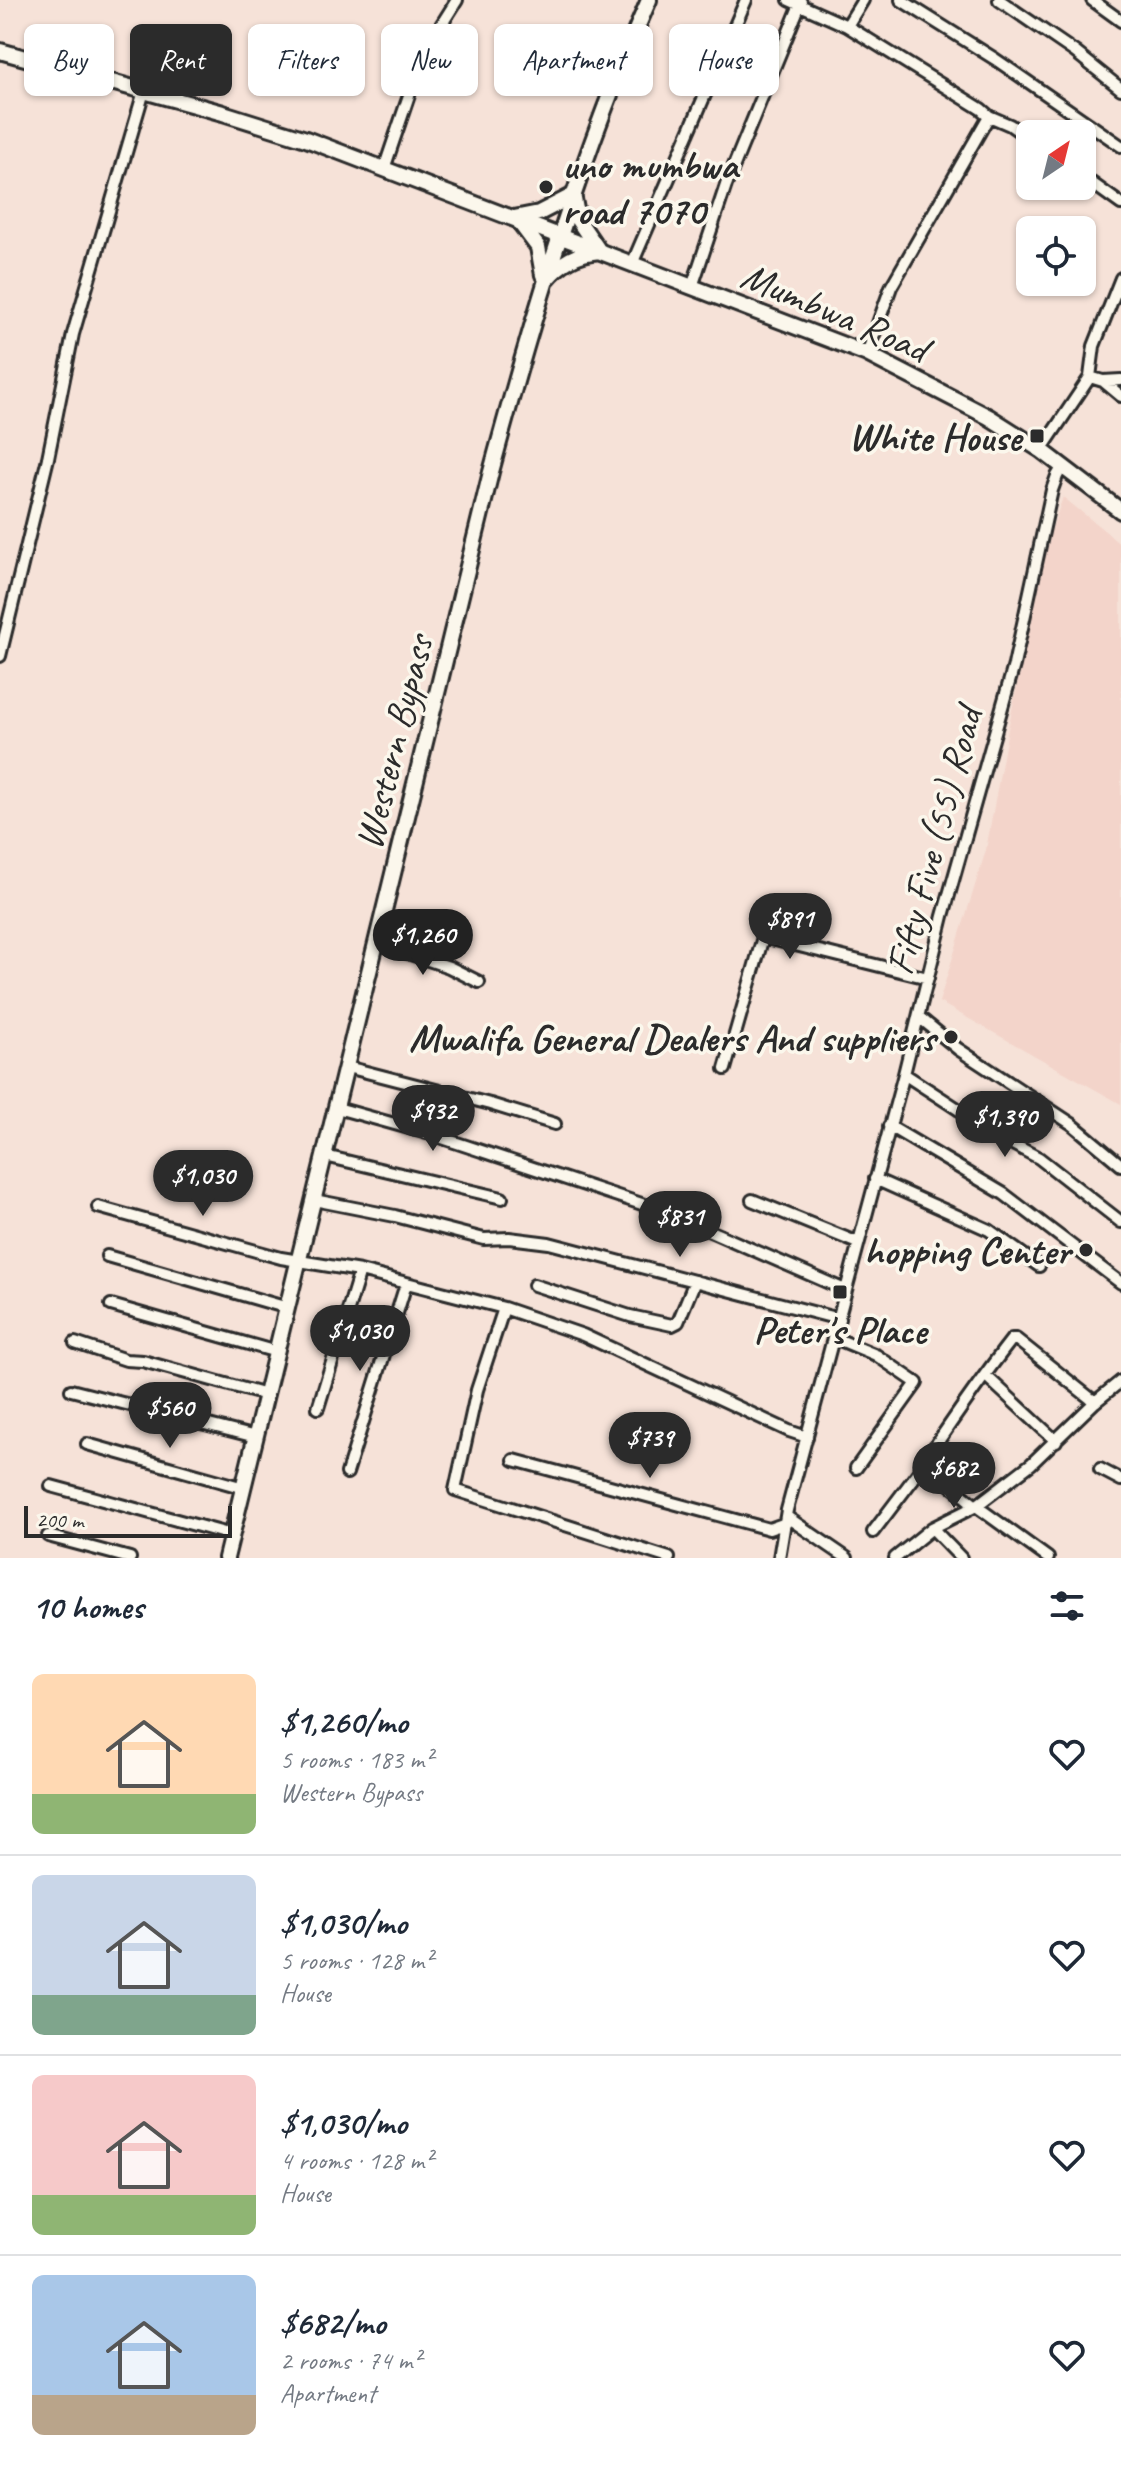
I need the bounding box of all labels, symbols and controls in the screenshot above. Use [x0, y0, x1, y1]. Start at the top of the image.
chip: Buy [24, 24, 114, 96]
chip: Rent [130, 24, 232, 96]
chip: Filters [248, 24, 365, 96]
chip: New [381, 24, 478, 96]
chip: Apartment [494, 24, 653, 96]
chip: House [669, 24, 779, 96]
north arrow [1016, 120, 1096, 200]
map controls [1016, 120, 1096, 296]
place label: uno mumbwa road 7070 [562, 140, 741, 236]
marker: uno mumbwa road 7070 [537, 178, 555, 196]
button: locate [1016, 216, 1096, 296]
street label: Mumbwa Road [734, 250, 941, 376]
place label: White House [848, 412, 1024, 462]
marker: White House [1028, 427, 1046, 445]
street label: Western Bypass [343, 627, 445, 854]
street label: Fifty Five (55) Road [874, 697, 995, 980]
pin: $891 [743, 893, 837, 961]
text: $891 [767, 902, 813, 935]
pin: $1,260 [358, 909, 488, 977]
text: $1,260 [391, 918, 455, 951]
place label: Mwalifa General Dealers And suppliers [409, 1013, 939, 1063]
marker: Mwalifa General Dealers And suppliers [942, 1028, 960, 1046]
pin: $932 [386, 1085, 480, 1153]
pin: $1,390 [940, 1091, 1070, 1159]
text: $932 [410, 1094, 456, 1127]
text: $1,390 [973, 1100, 1037, 1133]
pin: $1,030 [138, 1150, 268, 1218]
text: $1,030 [171, 1159, 235, 1192]
pin: $831 [633, 1191, 727, 1259]
text: $831 [657, 1200, 703, 1233]
place label: hopping Center [864, 1226, 1075, 1276]
marker: hopping Center [1077, 1241, 1095, 1259]
marker: Peter's Place [831, 1283, 849, 1301]
pin: $1,030 [295, 1305, 425, 1373]
place label: Peter's Place [754, 1305, 929, 1355]
text: $1,030 [328, 1314, 392, 1347]
pin: $560 [123, 1382, 217, 1450]
text: $560 [147, 1391, 193, 1424]
pin: $739 [603, 1412, 697, 1480]
text: $739 [627, 1421, 673, 1454]
pin: $682 [907, 1442, 1001, 1510]
text: $682 [930, 1451, 978, 1484]
scale bar [24, 1502, 232, 1538]
text: 200 m [36, 1506, 83, 1534]
icon: filters [1045, 1584, 1089, 1628]
text: 10 homes [32, 1585, 143, 1628]
text: $1,260/mo [280, 1700, 408, 1743]
icon: home [96, 1706, 192, 1802]
icon: heart [1045, 1732, 1089, 1776]
text: 5 rooms · 183 m² [280, 1743, 432, 1776]
text: Western Bypass [280, 1776, 422, 1809]
text: $1,030/mo [280, 1901, 407, 1944]
icon: home [96, 1907, 192, 2003]
icon: heart [1045, 1933, 1089, 1977]
text: 5 rooms · 128 m² [280, 1944, 432, 1977]
text: House [280, 1977, 331, 2010]
text: $1,030/mo [280, 2101, 407, 2144]
icon: home [96, 2107, 192, 2203]
icon: heart [1045, 2133, 1089, 2177]
text: 4 rooms · 128 m² [280, 2144, 432, 2177]
text: House [280, 2177, 331, 2210]
text: $682/mo [280, 2301, 385, 2344]
icon: home [96, 2307, 192, 2403]
icon: heart [1045, 2333, 1089, 2377]
text: 2 rooms · 74 m² [280, 2344, 421, 2377]
text: Apartment [280, 2377, 376, 2410]

